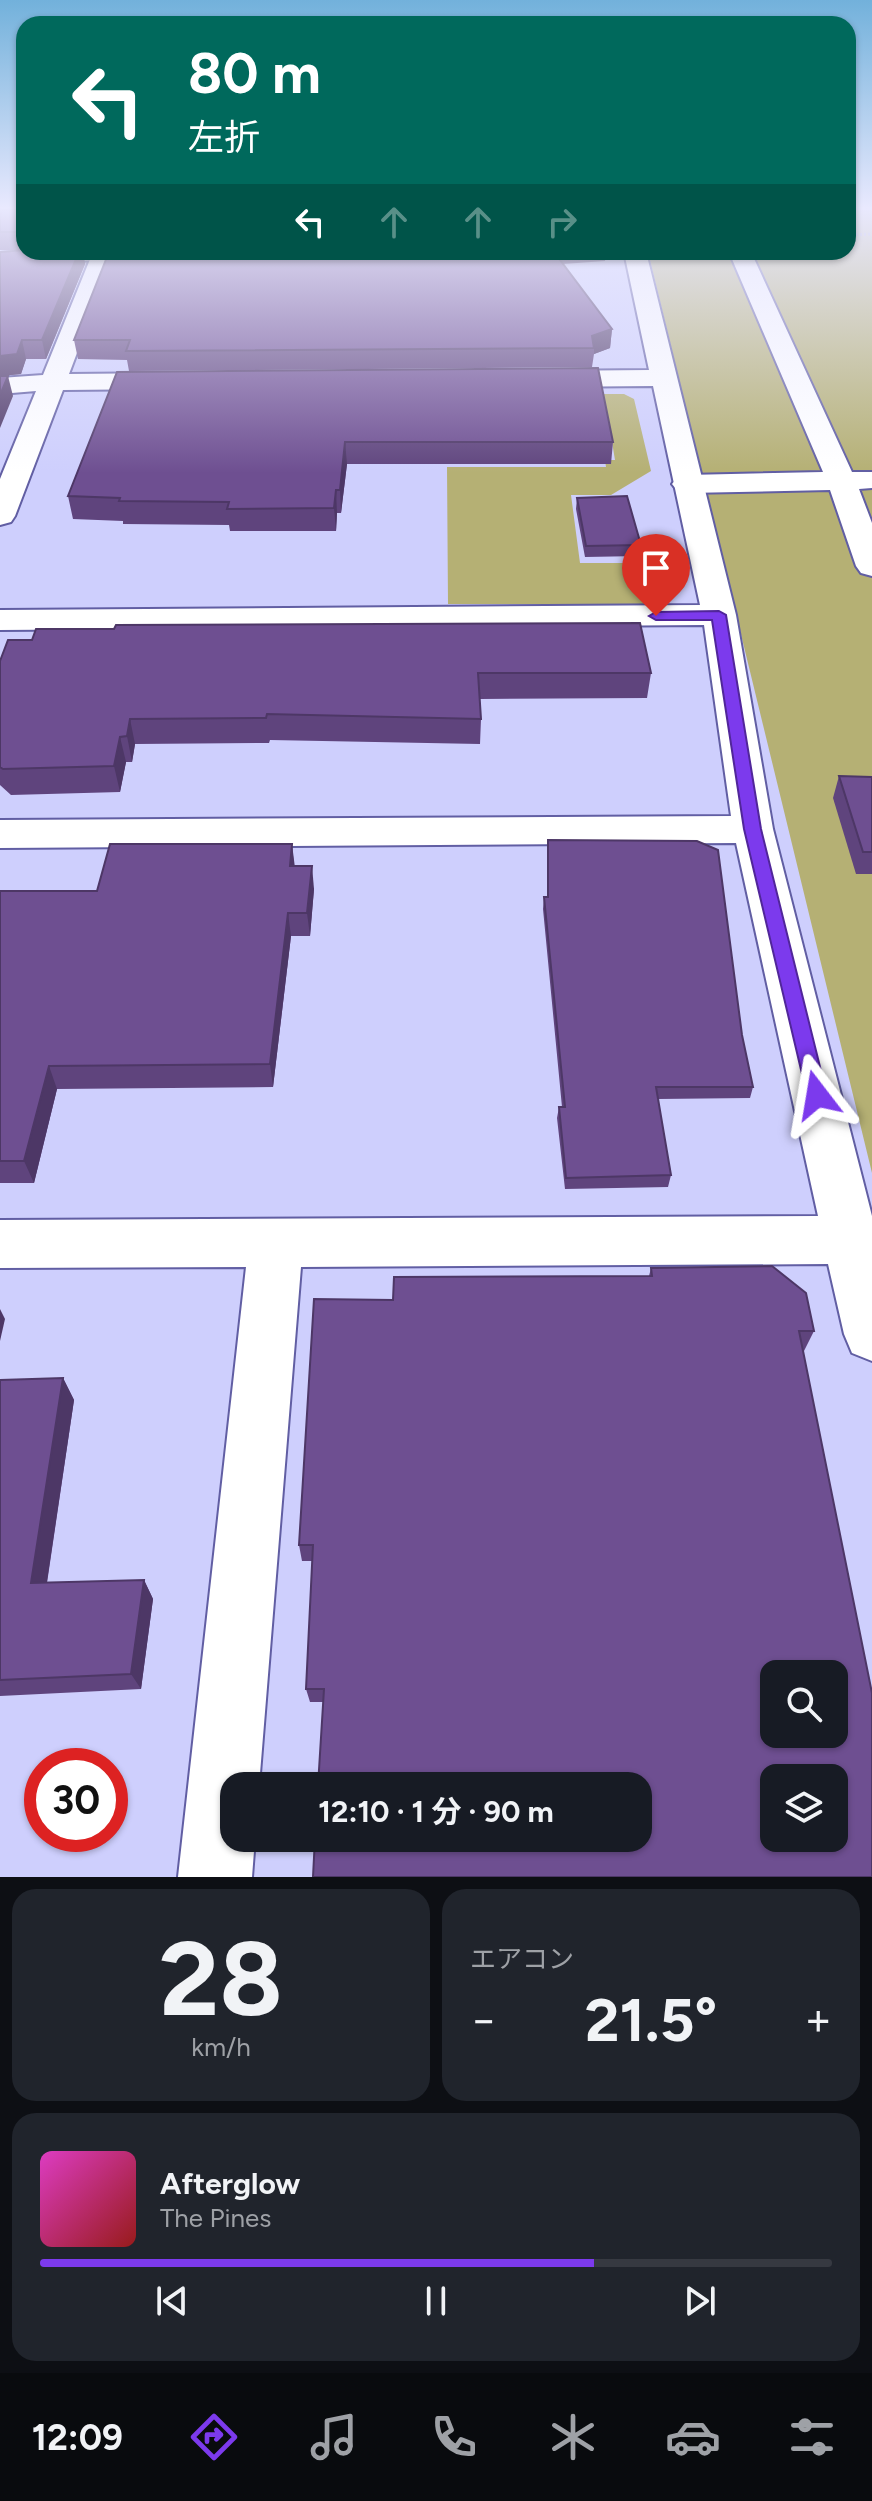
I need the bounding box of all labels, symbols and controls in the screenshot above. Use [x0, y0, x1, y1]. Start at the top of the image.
text: 80 m [188, 40, 321, 107]
icon: left [56, 48, 160, 152]
text: 左折 [188, 116, 260, 159]
icon: left [288, 200, 332, 244]
icon: ahead [372, 200, 416, 244]
icon: ahead [456, 200, 500, 244]
icon: right [540, 200, 584, 244]
pin [622, 534, 690, 616]
icon: arrive [634, 546, 678, 590]
position arrow [775, 1053, 859, 1137]
map controls [760, 1660, 848, 1852]
button: search [760, 1660, 848, 1748]
speed limit sign: 30 [24, 1748, 128, 1852]
button: layers [760, 1764, 848, 1852]
text: 12:10 · 1 分 · 90 m [318, 1793, 554, 1830]
text: 28 [159, 1916, 283, 2041]
text: エアコン [470, 1943, 574, 1975]
text: 21.5° [585, 1984, 717, 2056]
text: − [470, 1993, 497, 2046]
text: + [805, 1993, 832, 2046]
text: km/h [191, 2031, 251, 2063]
text: Afterglow [160, 2165, 300, 2202]
text: The Pines [160, 2202, 271, 2234]
icon: previous [150, 2279, 194, 2323]
icon: pause [414, 2279, 458, 2323]
icon: next [678, 2279, 722, 2323]
icon: directions [186, 2409, 242, 2465]
icon: music [306, 2409, 362, 2465]
icon: phone [426, 2409, 482, 2465]
icon: climate [545, 2409, 601, 2465]
icon: car [665, 2409, 721, 2465]
icon: filters [784, 2409, 840, 2465]
text: 12:09 [32, 2416, 123, 2459]

